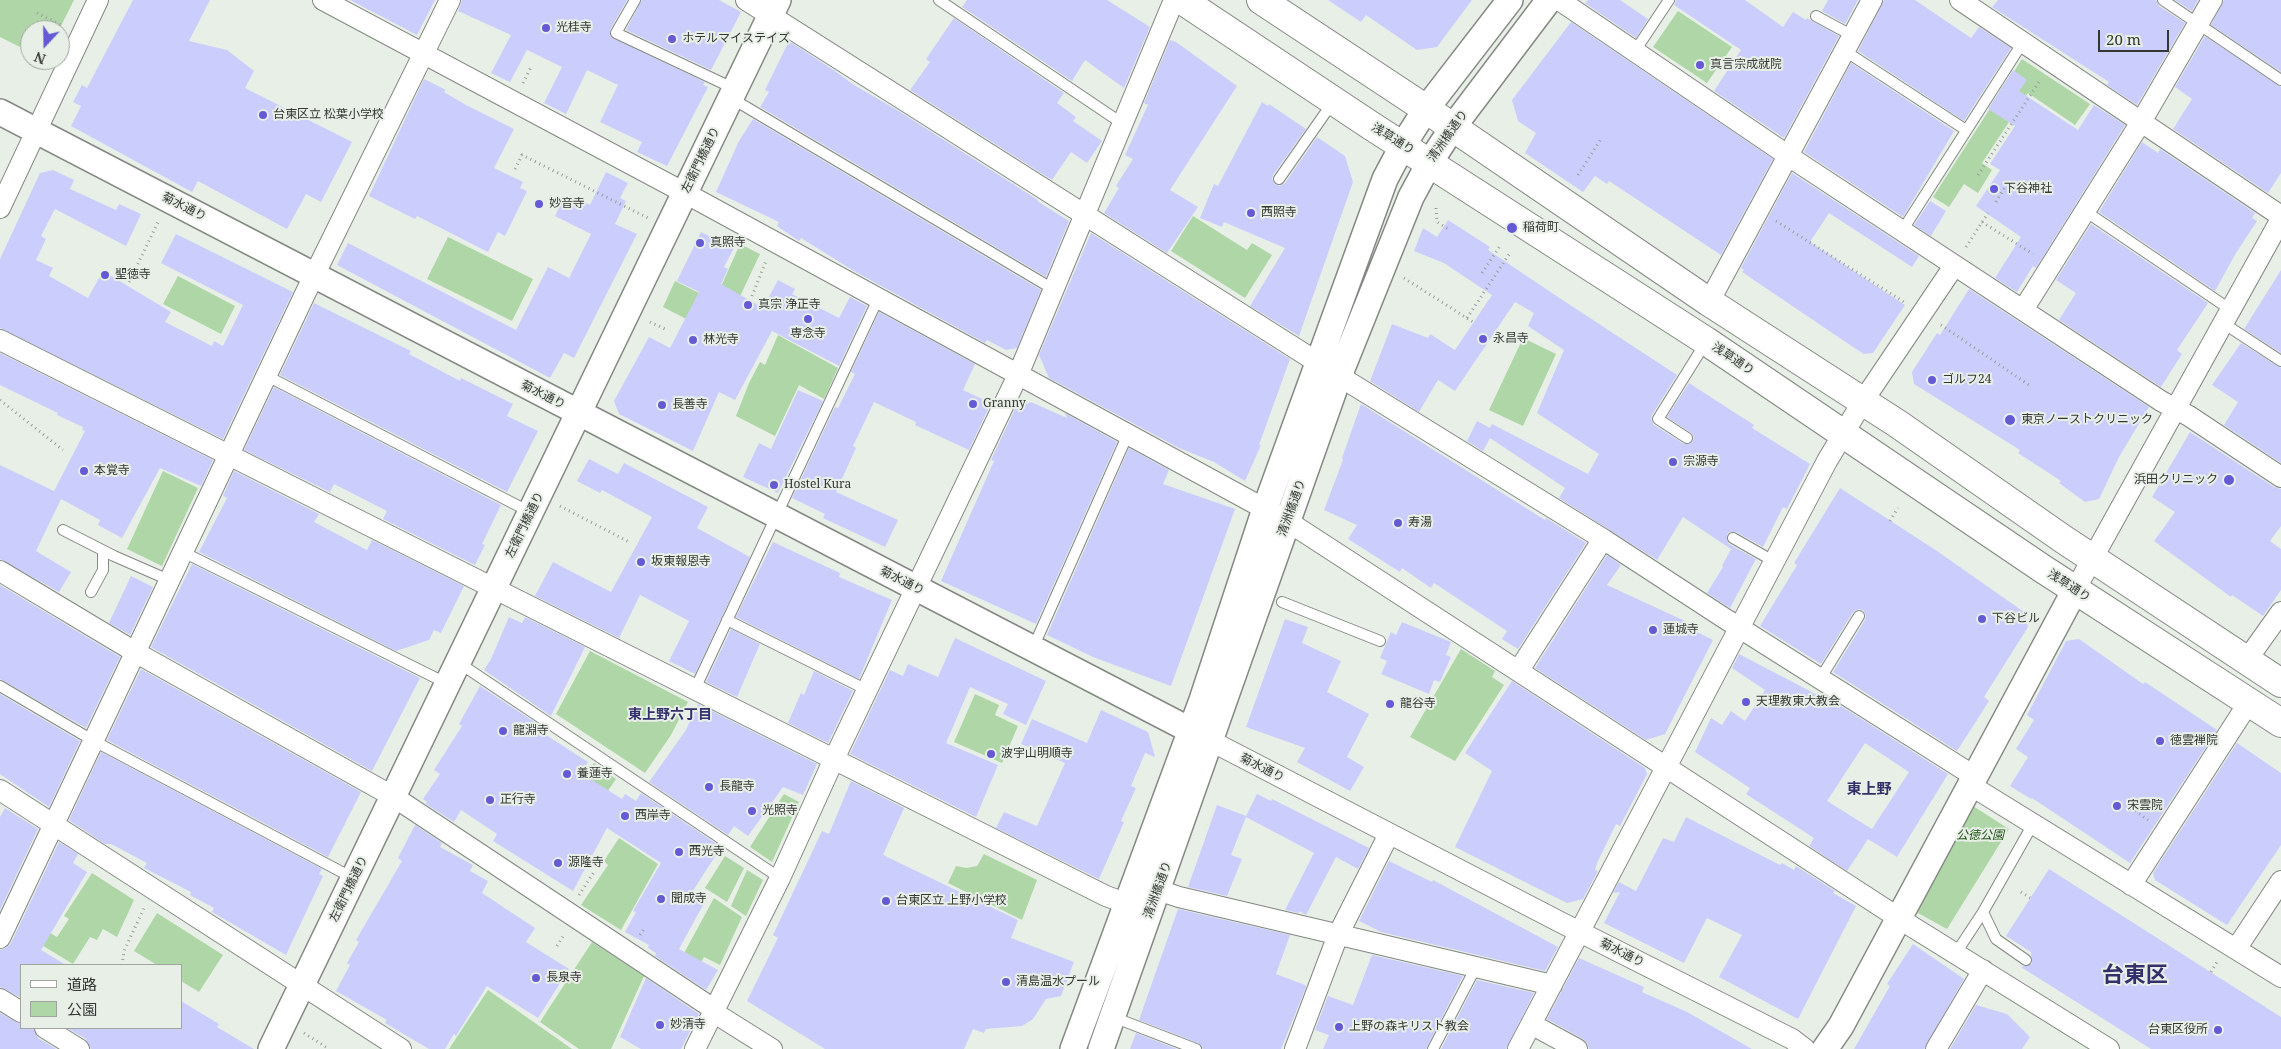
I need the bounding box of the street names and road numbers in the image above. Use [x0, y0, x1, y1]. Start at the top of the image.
street label: 清洲橋通り [1425, 107, 1471, 165]
street label: 浅草通り [1369, 120, 1417, 158]
street label: 左衛門橋通り [679, 124, 723, 196]
street label: 菊水通り [159, 190, 209, 224]
street label: 浅草通り [1709, 340, 1757, 378]
street label: 菊水通り [518, 378, 568, 412]
street label: 清洲橋通り [1275, 477, 1309, 539]
street label: 左衛門橋通り [503, 489, 547, 561]
street label: 菊水通り [877, 564, 927, 598]
street label: 浅草通り [2045, 567, 2093, 605]
street label: 菊水通り [1237, 751, 1287, 785]
street label: 左衛門橋通り [327, 853, 371, 925]
street label: 清洲橋通り [1141, 859, 1175, 921]
street label: 菊水通り [1597, 936, 1647, 970]

